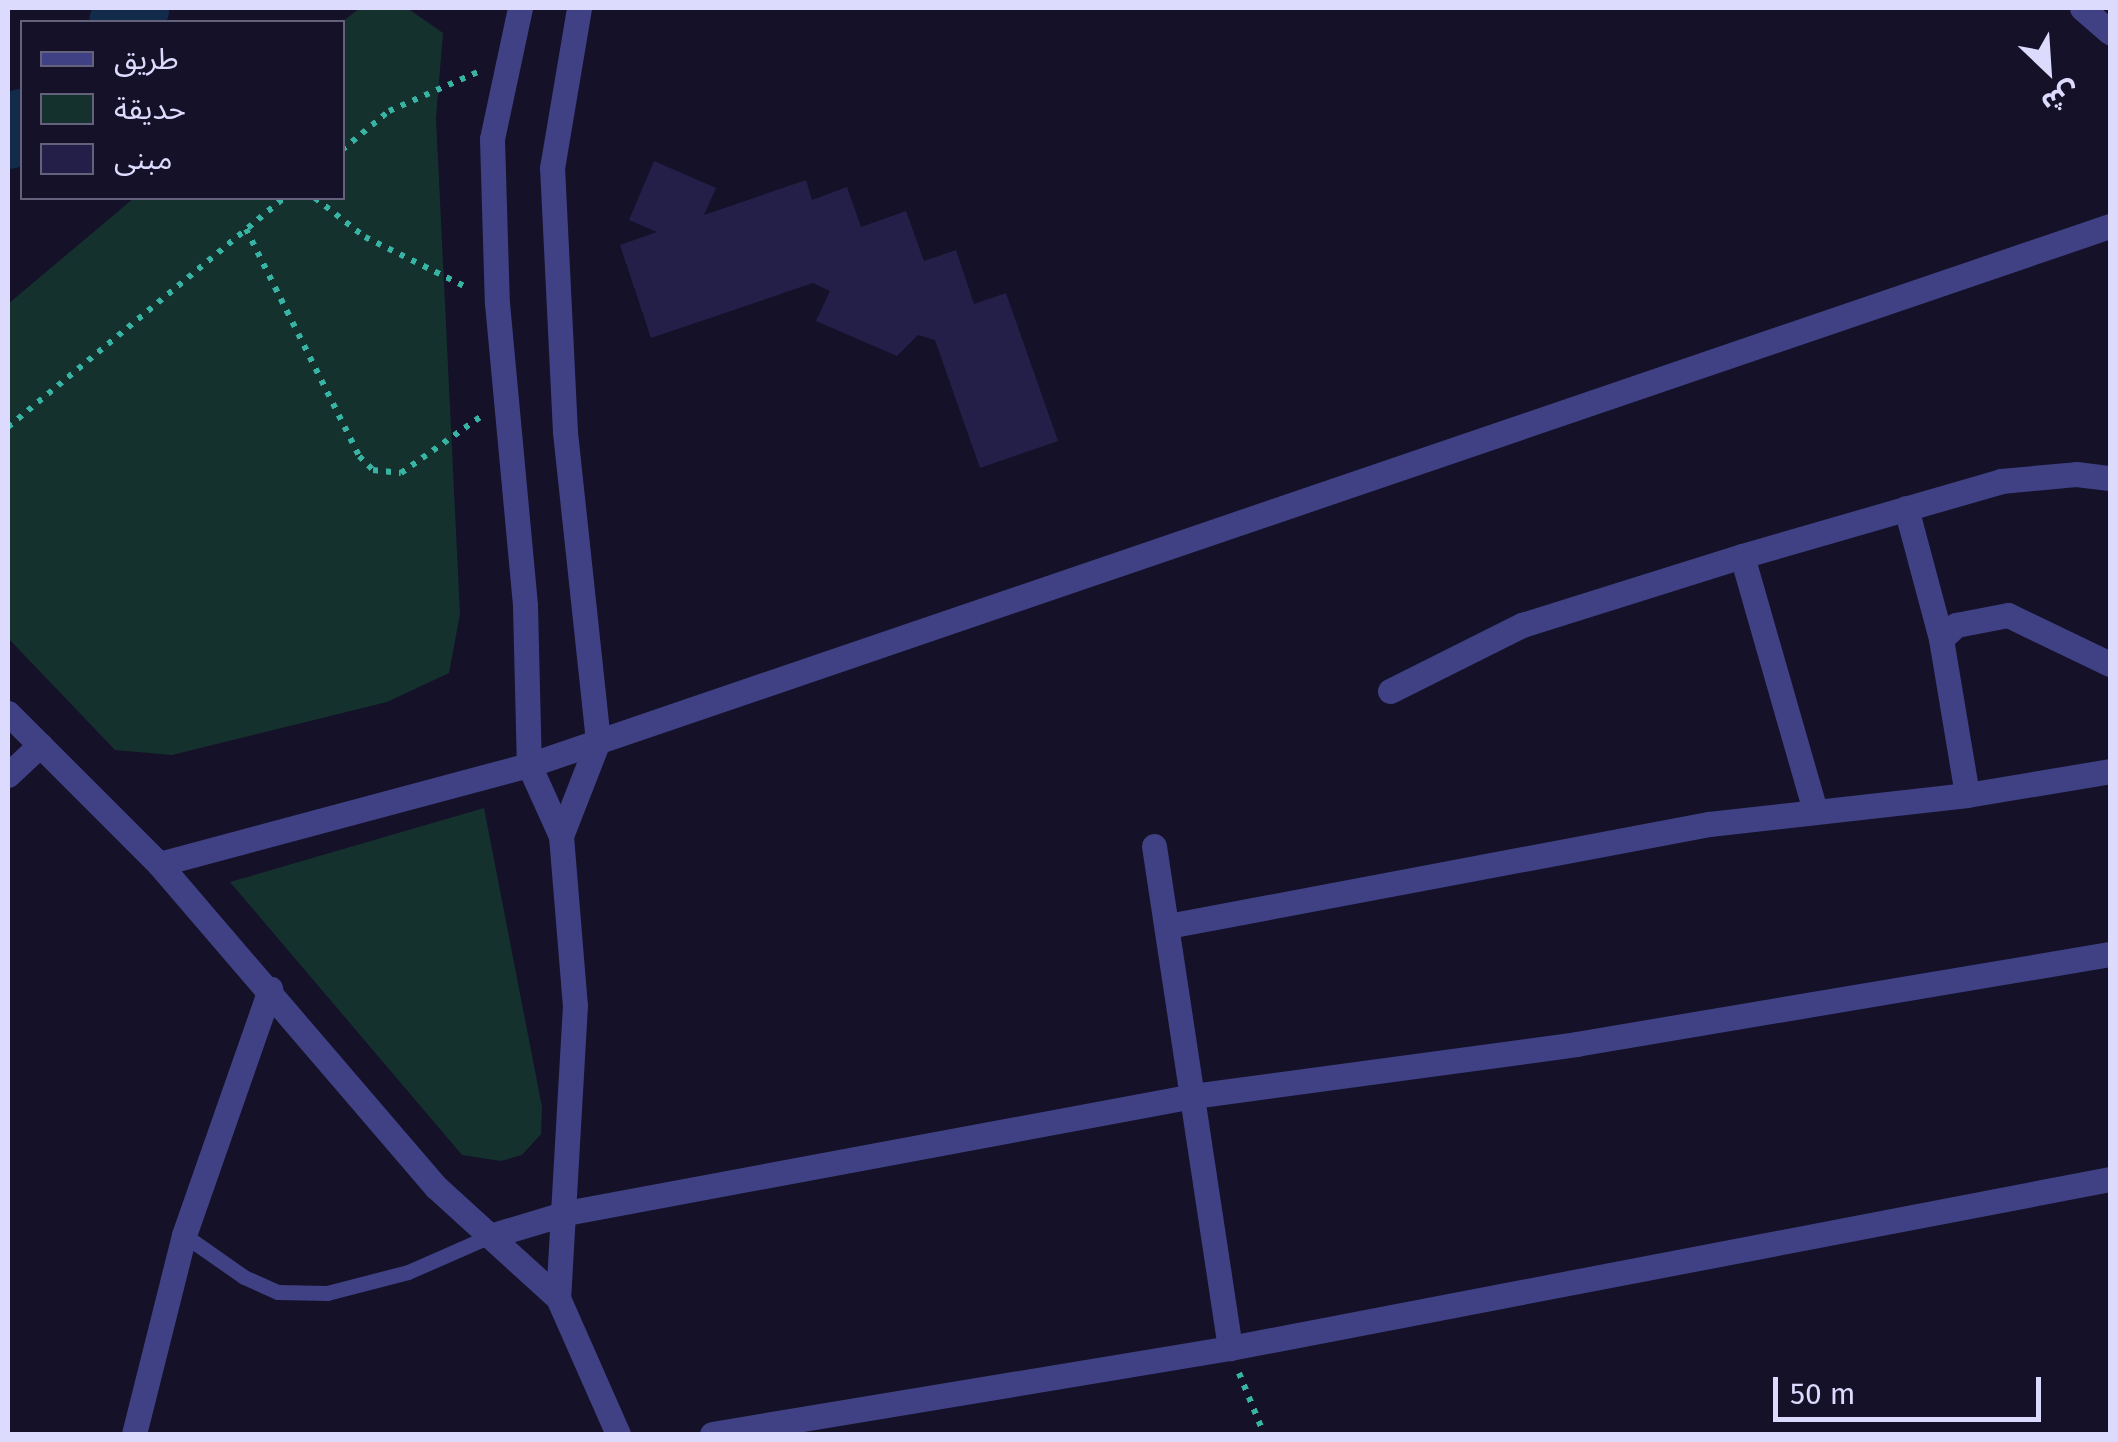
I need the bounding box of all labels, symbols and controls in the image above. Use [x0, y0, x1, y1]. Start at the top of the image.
legend [20, 20, 345, 200]
north arrow [1998, 20, 2098, 120]
text: طريق [114, 41, 179, 77]
text: ش [2037, 75, 2085, 121]
text: حديقة [114, 91, 186, 127]
text: مبنى [114, 141, 172, 177]
scale bar [1778, 1357, 2046, 1419]
text: 50 m [1790, 1376, 1855, 1412]

